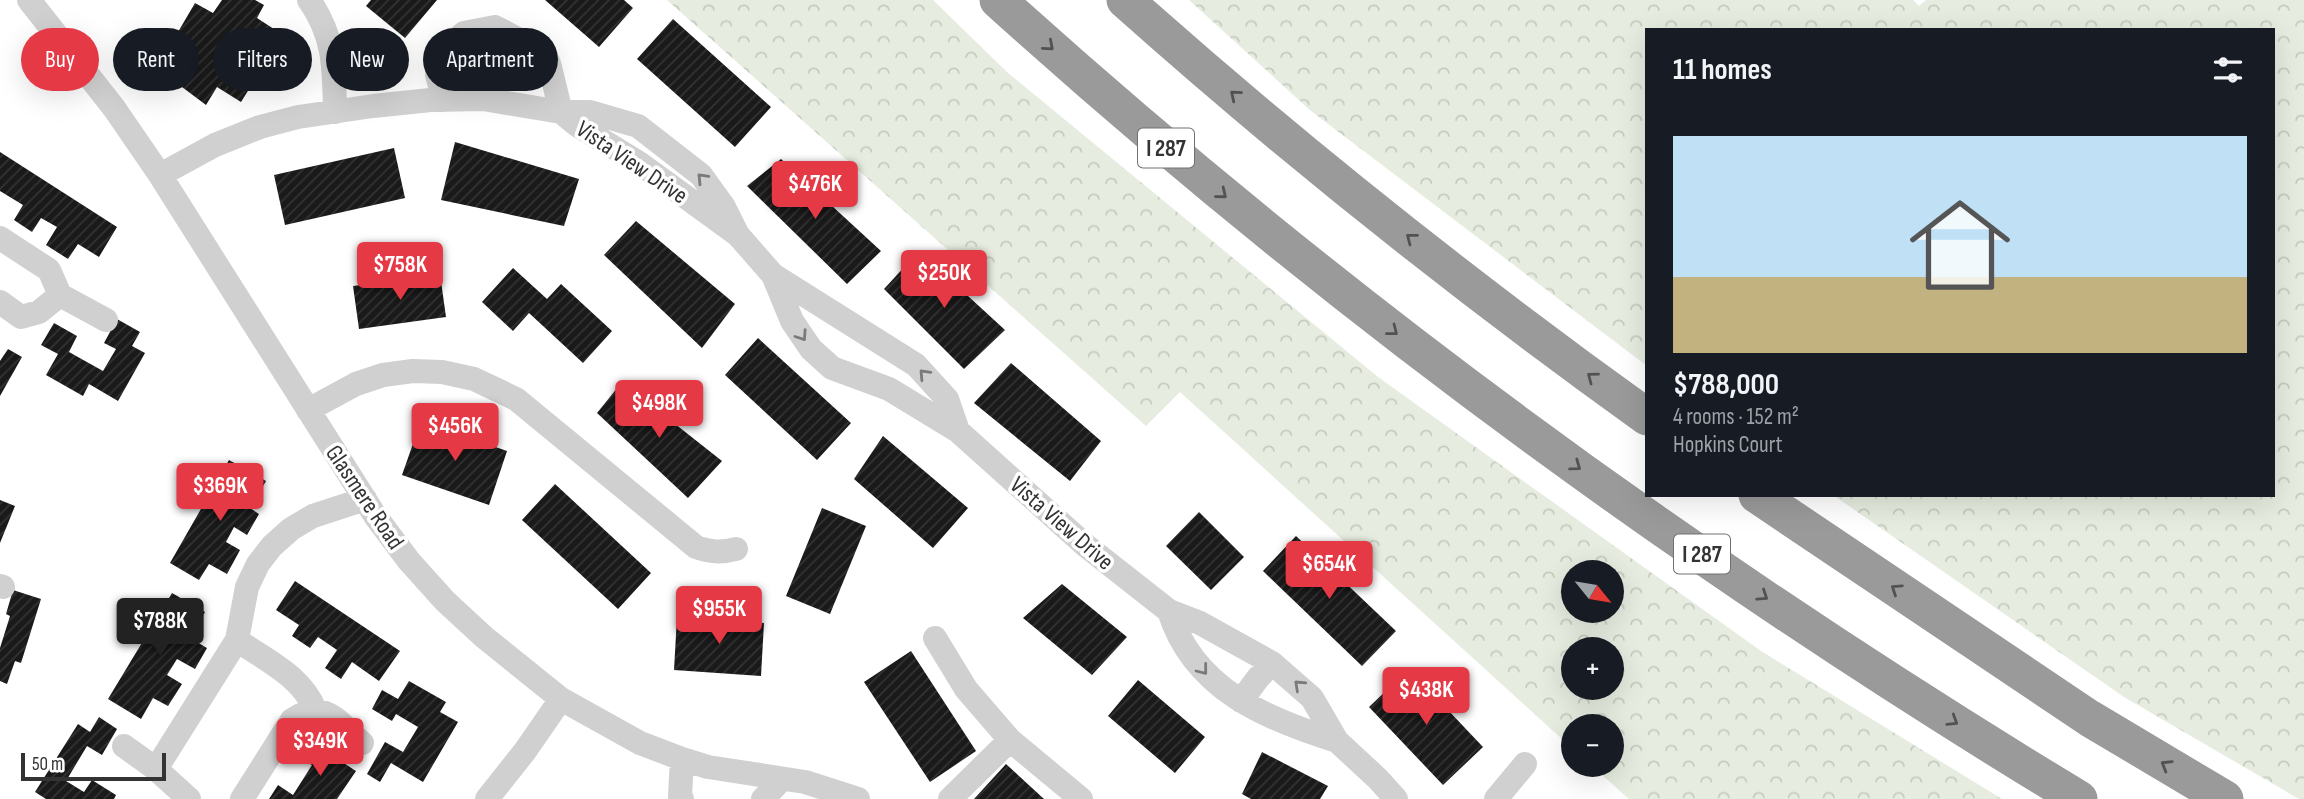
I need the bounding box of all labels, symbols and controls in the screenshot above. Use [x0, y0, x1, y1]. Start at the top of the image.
chip: Buy [21, 28, 99, 91]
chip: Rent [113, 28, 199, 91]
chip: Filters [213, 28, 312, 91]
chip: New [326, 28, 409, 91]
chip: Apartment [423, 28, 558, 91]
one-way arrow [1041, 38, 1054, 50]
icon: filters [2209, 51, 2247, 89]
text: 11 homes [1673, 52, 1772, 88]
one-way arrow [1230, 91, 1243, 103]
street label: Vista View Drive [570, 115, 693, 210]
road number: I 287 [1138, 128, 1194, 168]
pin: $476K [766, 162, 864, 221]
text: $476K [788, 170, 842, 198]
one-way arrow [697, 173, 710, 186]
icon: home [1897, 182, 2023, 308]
one-way arrow [1213, 186, 1226, 198]
one-way arrow [1407, 234, 1419, 247]
pin: $758K [351, 243, 449, 302]
pin: $250K [895, 250, 993, 310]
text: $758K [373, 251, 427, 279]
text: $250K [917, 259, 971, 287]
one-way arrow [1386, 322, 1398, 335]
one-way arrow [794, 328, 806, 341]
text: $788,000 [1673, 367, 1779, 403]
one-way arrow [919, 369, 932, 382]
one-way arrow [1587, 372, 1600, 385]
pin: $498K [610, 380, 708, 440]
text: $498K [631, 389, 687, 417]
text: 4 rooms · 152 m² [1673, 403, 1799, 431]
pin: $456K [406, 404, 504, 463]
text: $456K [428, 412, 482, 440]
text: Hopkins Court [1673, 431, 1783, 459]
street label: Glasmere Road [319, 440, 410, 555]
one-way arrow [1568, 458, 1581, 471]
pin: $369K [171, 463, 269, 523]
street label: Vista View Drive [1004, 470, 1120, 576]
text: $369K [192, 472, 248, 500]
road number: I 287 [1674, 534, 1730, 574]
pin: $654K [1280, 542, 1378, 601]
text: $654K [1302, 550, 1356, 578]
north arrow [1561, 560, 1624, 623]
map controls [1561, 560, 1624, 777]
one-way arrow [1890, 584, 1903, 597]
pin: $955K [670, 586, 768, 646]
one-way arrow [1755, 587, 1768, 600]
text: $955K [692, 595, 746, 623]
pin: $788K [111, 598, 209, 658]
text: $788K [133, 607, 187, 635]
button: + [1561, 637, 1624, 700]
one-way arrow [1195, 662, 1207, 675]
pin: $438K [1377, 668, 1475, 727]
text: $438K [1398, 676, 1454, 704]
one-way arrow [1294, 681, 1307, 693]
one-way arrow [1945, 713, 1958, 726]
button: − [1561, 714, 1624, 777]
pin: $349K [271, 718, 369, 778]
text: $349K [292, 727, 348, 755]
scale bar [21, 750, 166, 782]
text: 50 m [32, 753, 63, 776]
one-way arrow [2161, 760, 2174, 773]

